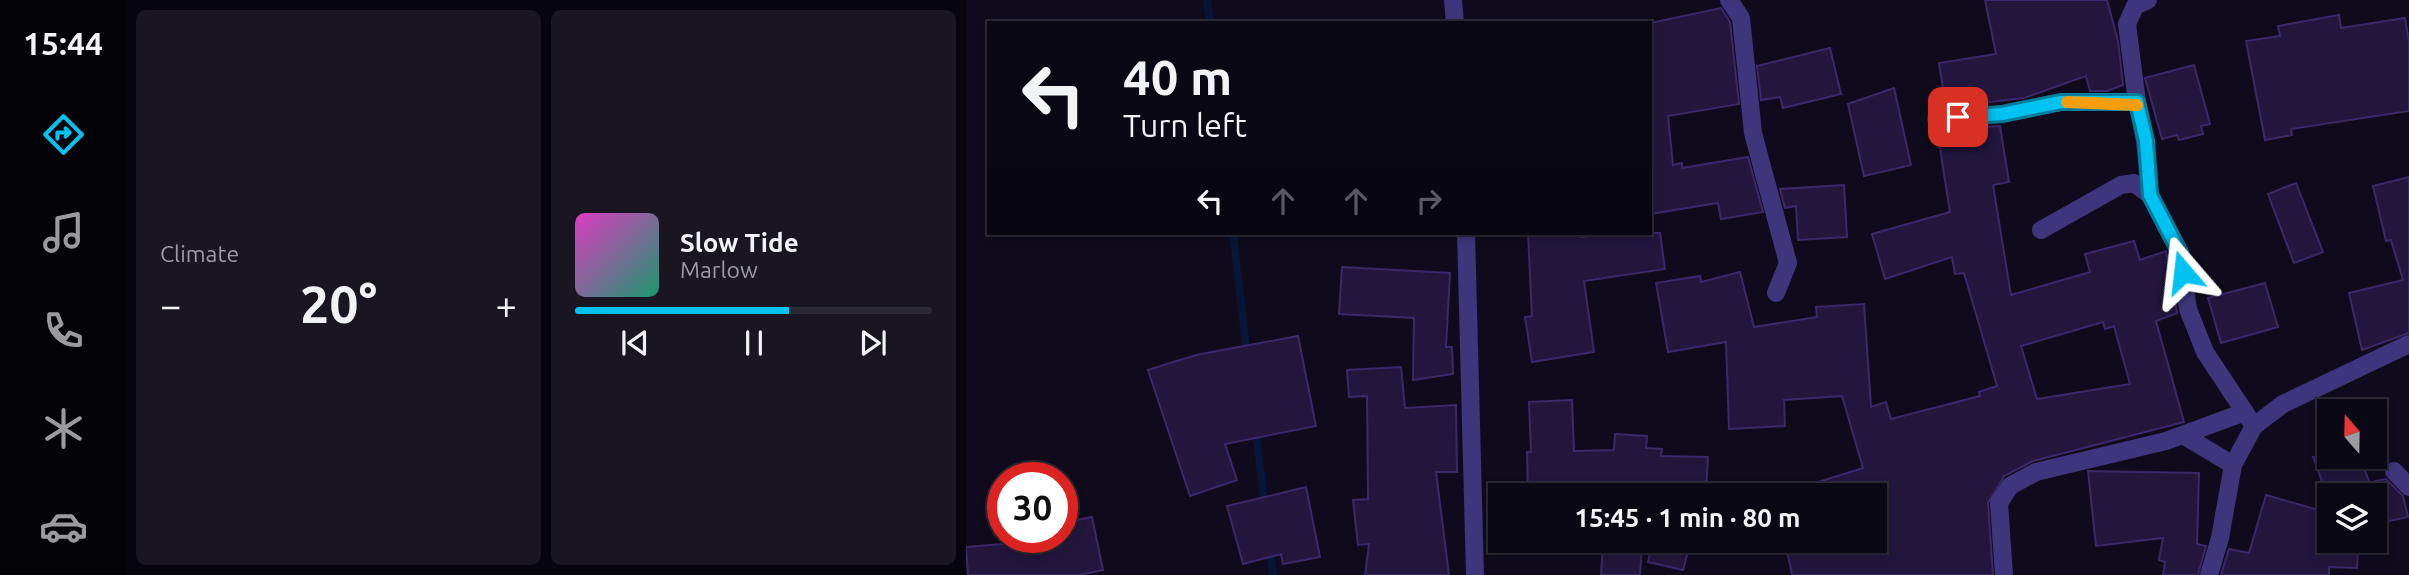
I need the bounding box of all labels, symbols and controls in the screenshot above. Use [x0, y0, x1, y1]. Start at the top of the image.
text: 15:44 [23, 25, 103, 61]
icon: left [1008, 49, 1099, 140]
text: 40 m [1123, 49, 1232, 104]
pin [1928, 87, 1988, 147]
icon: arrive [1939, 98, 1977, 136]
text: Turn left [1123, 107, 1247, 143]
icon: directions [39, 110, 88, 159]
icon: left [1191, 182, 1229, 220]
icon: ahead [1264, 182, 1302, 220]
icon: ahead [1337, 182, 1375, 220]
icon: right [1410, 182, 1448, 220]
icon: music [39, 208, 88, 257]
text: Slow Tide [680, 228, 799, 257]
position arrow [2146, 235, 2220, 309]
text: Climate [160, 241, 239, 266]
text: Marlow [680, 257, 758, 282]
text: 20° [300, 275, 377, 333]
text: − [160, 284, 181, 326]
text: + [496, 284, 517, 326]
icon: phone [39, 306, 88, 355]
icon: previous [616, 324, 654, 362]
icon: pause [735, 324, 773, 362]
icon: next [854, 324, 892, 362]
north arrow [2317, 399, 2387, 469]
map controls [2317, 399, 2387, 553]
icon: climate [39, 404, 88, 453]
speed limit sign: 30 [987, 462, 1078, 553]
button: layers [2317, 483, 2387, 553]
icon: car [39, 502, 88, 551]
text: 15:45 · 1 min · 80 m [1574, 503, 1801, 532]

